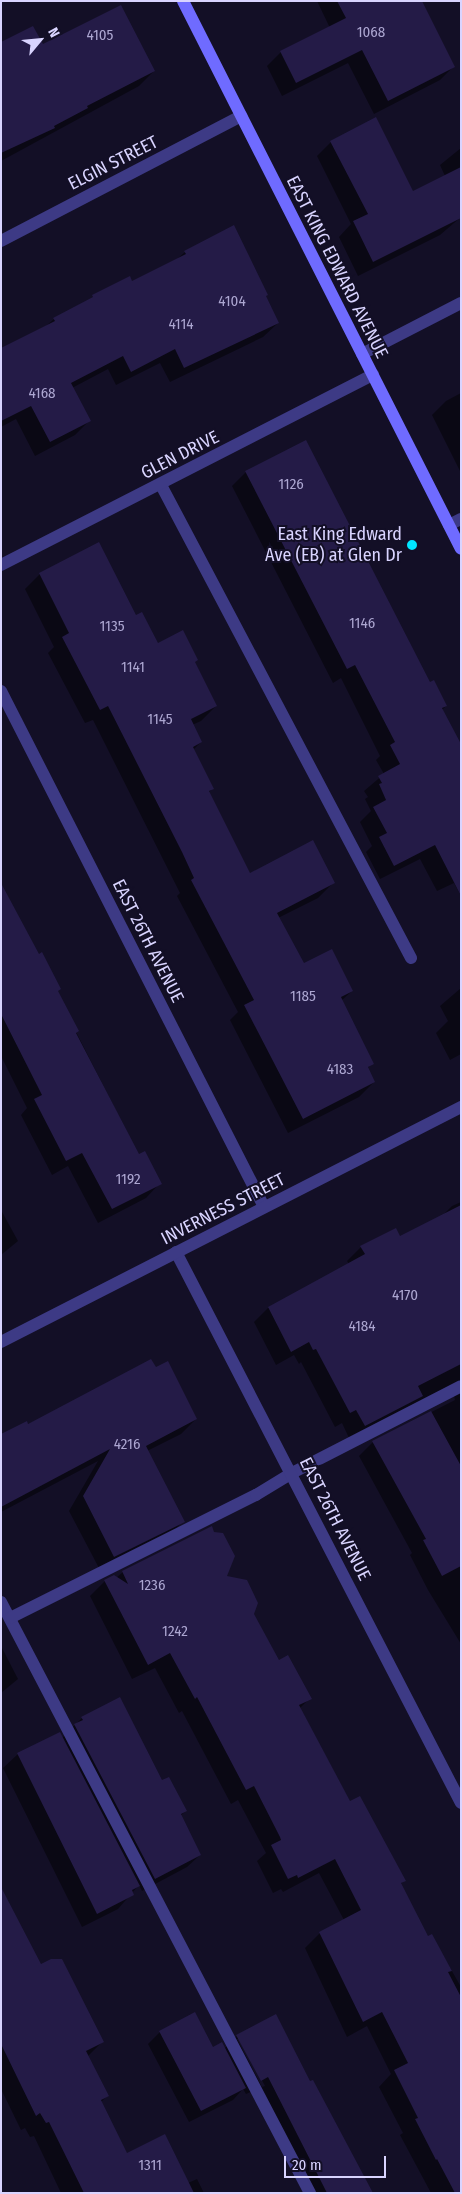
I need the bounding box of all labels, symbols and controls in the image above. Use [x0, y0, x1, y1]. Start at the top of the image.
north arrow [15, 15, 65, 65]
house number: 1068 [357, 24, 385, 42]
text: N [44, 25, 63, 40]
house number: 4105 [87, 27, 113, 45]
street label: ELGIN STREET [65, 131, 161, 195]
street label: EAST KING EDWARD AVENUE [282, 172, 392, 362]
house number: 4104 [218, 293, 246, 311]
house number: 4114 [168, 316, 194, 334]
house number: 4168 [28, 385, 56, 403]
street label: GLEN DRIVE [137, 426, 223, 484]
house number: 1126 [278, 476, 304, 494]
place label: East King Edward Ave (EB) at Glen Dr [265, 524, 402, 566]
marker: East King Edward Ave (EB) at Glen Dr [406, 539, 418, 551]
house number: 1146 [349, 615, 375, 633]
house number: 1135 [99, 618, 125, 636]
house number: 1141 [121, 659, 145, 677]
house number: 1145 [147, 711, 173, 729]
street label: EAST 26TH AVENUE [108, 876, 188, 1006]
house number: 1185 [290, 988, 316, 1006]
house number: 4183 [327, 1061, 353, 1079]
street label: INVERNESS STREET [158, 1169, 288, 1249]
house number: 1192 [115, 1171, 141, 1189]
house number: 4170 [392, 1287, 418, 1305]
house number: 4184 [348, 1318, 376, 1336]
house number: 4216 [114, 1436, 140, 1454]
street label: EAST 26TH AVENUE [295, 1454, 375, 1584]
house number: 1236 [139, 1577, 165, 1595]
house number: 1242 [162, 1623, 188, 1641]
scale bar [287, 2146, 390, 2178]
text: 20 m [292, 2156, 322, 2174]
house number: 1311 [138, 2157, 162, 2175]

